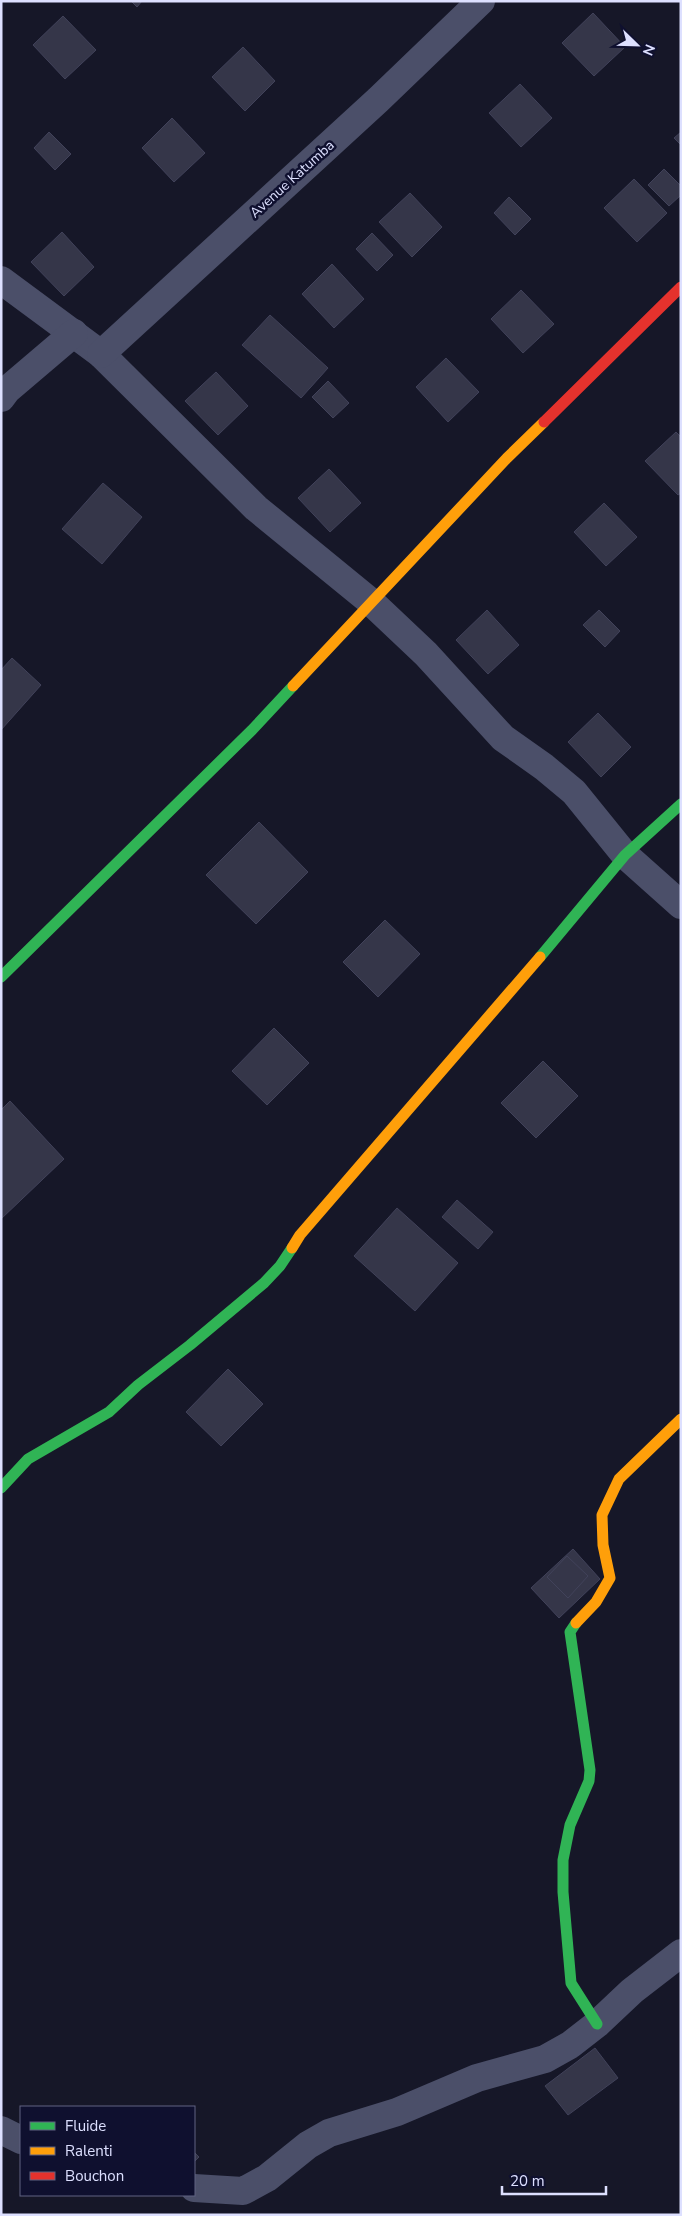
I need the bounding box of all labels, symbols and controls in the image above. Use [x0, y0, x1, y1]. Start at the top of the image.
north arrow [612, 20, 662, 70]
text: N [638, 41, 659, 58]
street label: Avenue Katumba [246, 136, 338, 222]
legend [20, 2106, 195, 2196]
text: Fluide [65, 2116, 106, 2136]
text: Ralenti [65, 2141, 113, 2161]
scale bar [502, 2164, 606, 2196]
text: Bouchon [65, 2166, 124, 2186]
text: 20 m [510, 2171, 545, 2191]

